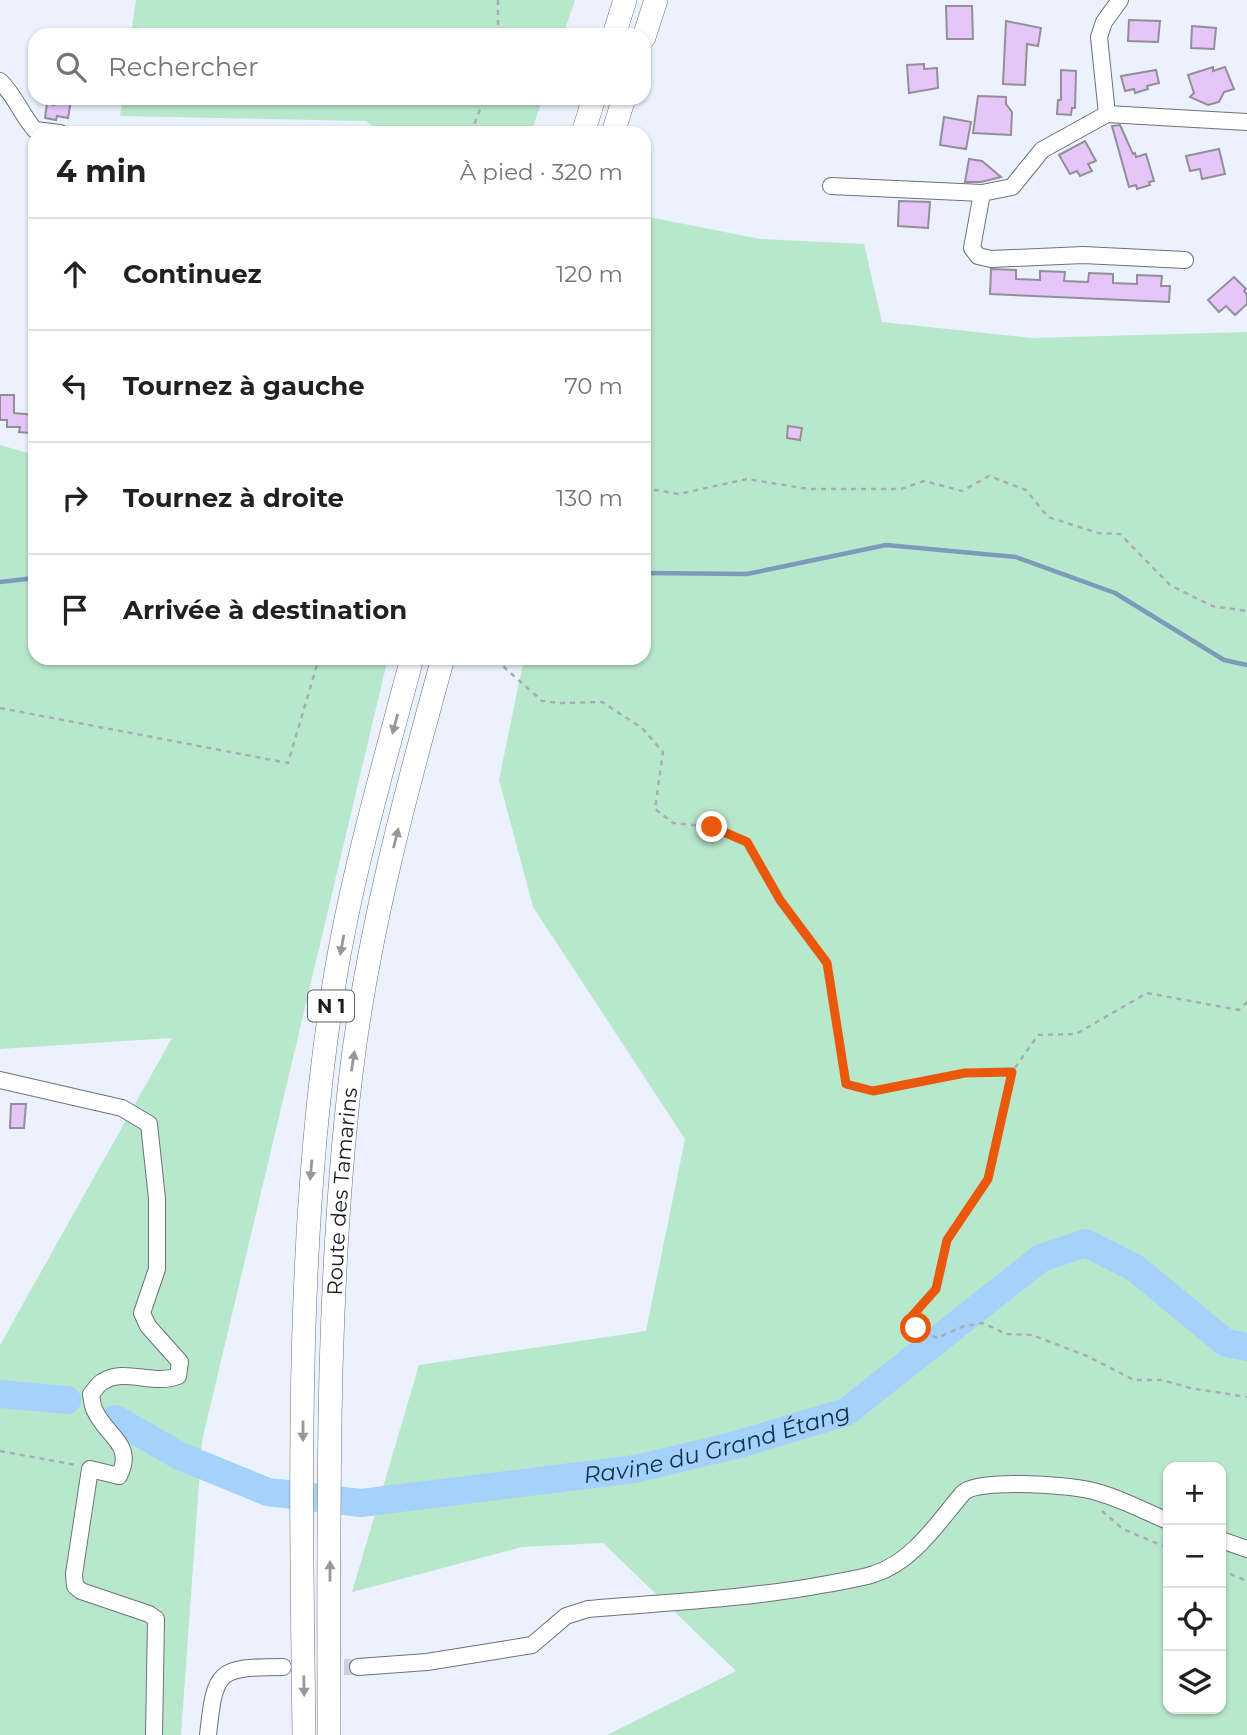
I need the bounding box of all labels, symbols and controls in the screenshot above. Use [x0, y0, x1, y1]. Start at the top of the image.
search box [28, 28, 651, 105]
icon: search [52, 48, 90, 86]
text: Rechercher [108, 51, 258, 83]
text: 4 min [56, 153, 146, 190]
text: À pied · 320 m [460, 158, 623, 186]
icon: ahead [56, 255, 94, 293]
text: Continuez [123, 258, 262, 290]
text: 120 m [556, 260, 623, 288]
icon: left [56, 367, 94, 405]
text: Tournez à gauche [123, 370, 365, 402]
text: 70 m [564, 372, 623, 400]
icon: right [56, 479, 94, 517]
text: Tournez à droite [123, 482, 344, 514]
text: 130 m [556, 484, 623, 512]
icon: arrive [56, 591, 94, 629]
text: Arrivée à destination [123, 594, 407, 626]
one-way arrow [389, 714, 399, 735]
route end [696, 811, 727, 842]
one-way arrow [391, 827, 402, 849]
one-way arrow [336, 934, 347, 956]
road number: N 1 [308, 990, 354, 1022]
one-way arrow [348, 1050, 359, 1072]
street label: Route des Tamarins [321, 1086, 362, 1296]
one-way arrow [305, 1160, 316, 1182]
route start [900, 1312, 931, 1343]
water label: Ravine du Grand Étang [582, 1398, 854, 1489]
one-way arrow [297, 1420, 309, 1442]
map controls [1163, 1462, 1226, 1714]
button: + [1163, 1462, 1226, 1525]
button: − [1163, 1525, 1226, 1588]
one-way arrow [324, 1560, 336, 1582]
button: locate [1163, 1588, 1226, 1651]
button: layers [1163, 1651, 1226, 1714]
one-way arrow [298, 1676, 309, 1698]

